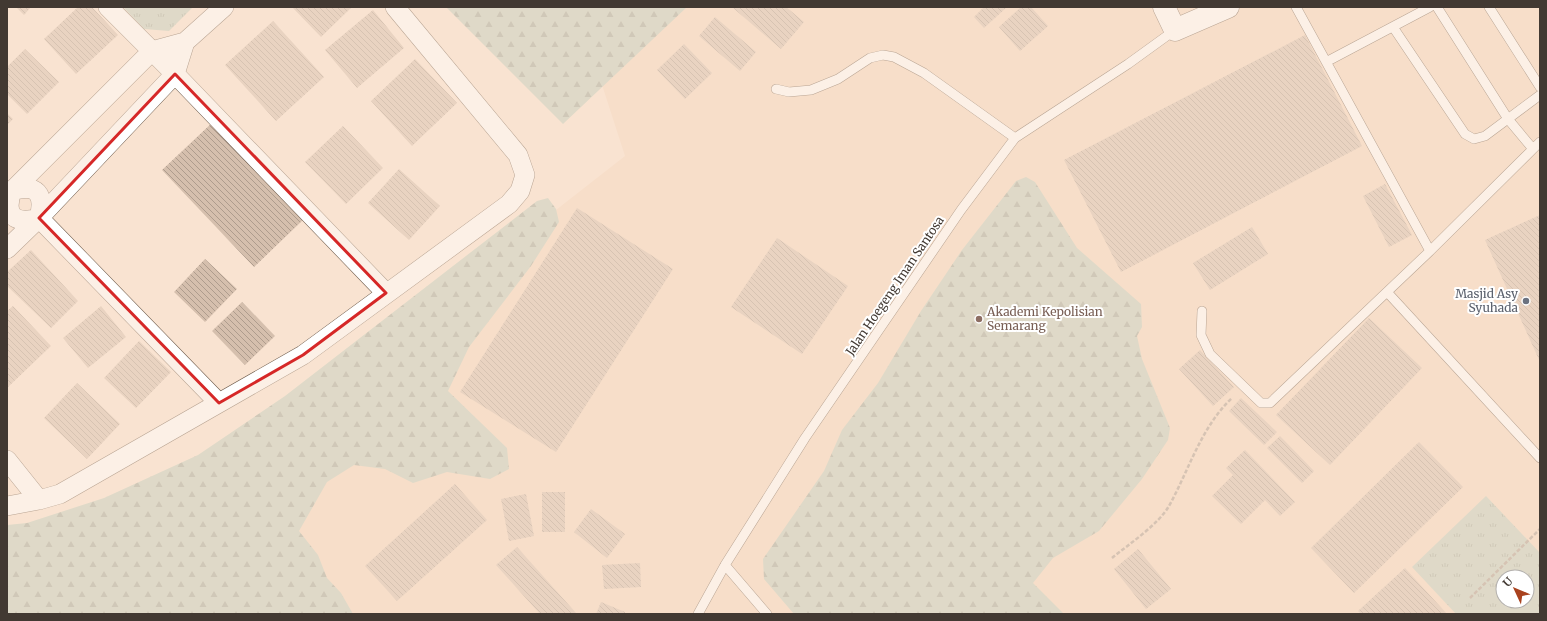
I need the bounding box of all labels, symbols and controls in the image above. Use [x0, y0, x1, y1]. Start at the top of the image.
street label: Jalan Hoegeng Iman Santosa [842, 213, 947, 359]
place label: Masjid Asy Syuhada [1455, 286, 1519, 315]
marker: Masjid Asy Syuhada [1521, 296, 1531, 306]
place label: Akademi Kepolisian Semarang [986, 304, 1103, 333]
marker: Akademi Kepolisian Semarang [974, 314, 984, 324]
north arrow [1495, 569, 1535, 609]
text: U [1500, 574, 1516, 590]

